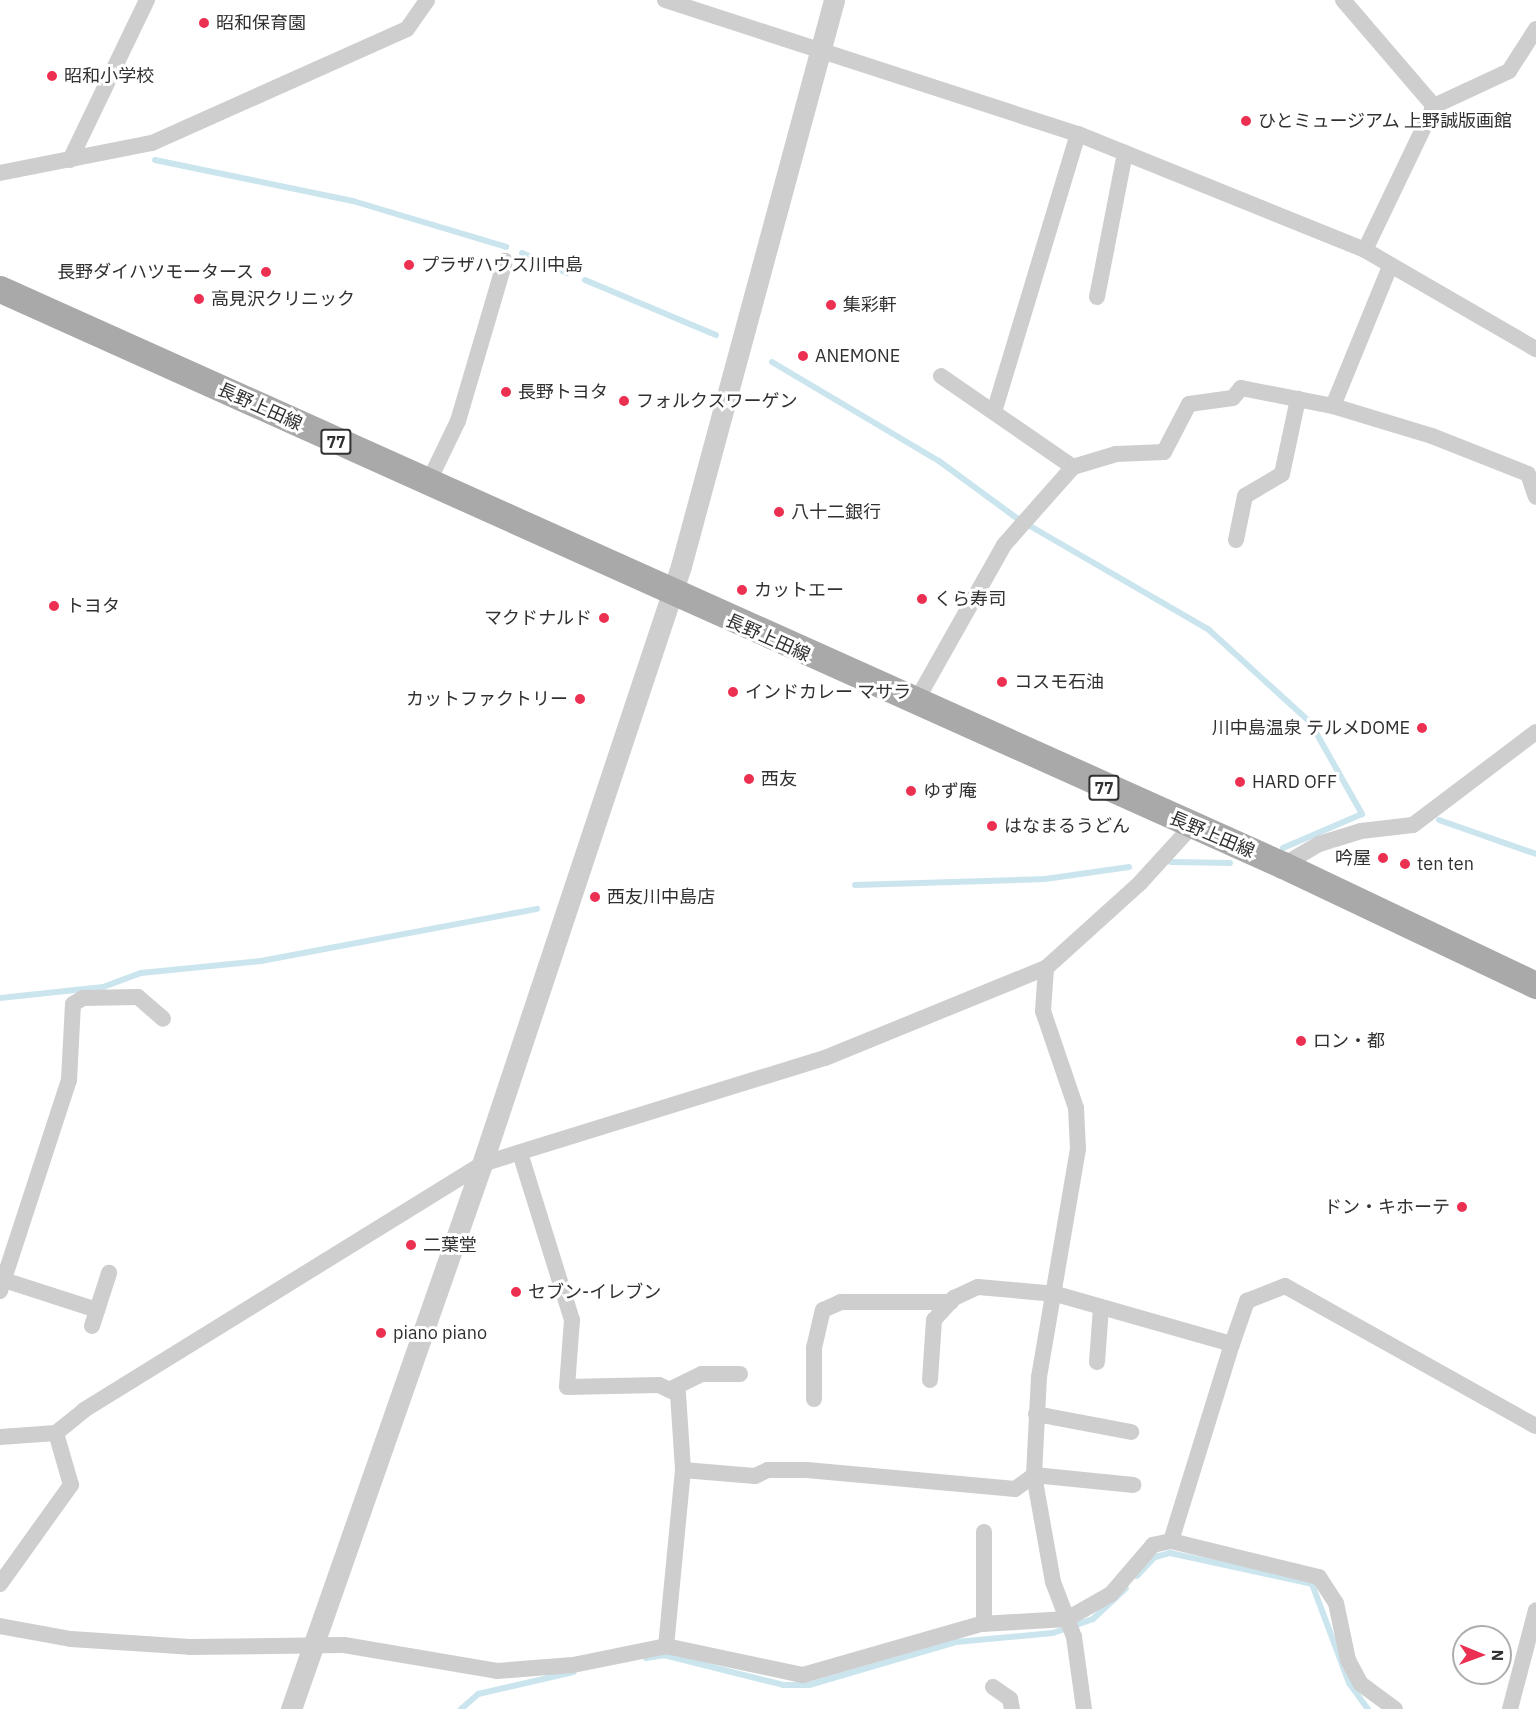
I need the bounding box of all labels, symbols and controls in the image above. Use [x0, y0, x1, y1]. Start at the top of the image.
place label: 昭和保育園 [216, 12, 306, 34]
marker: 昭和保育園 [197, 16, 211, 30]
place label: 昭和小学校 [64, 65, 154, 87]
marker: 昭和小学校 [45, 69, 59, 83]
place label: ひとミュージアム 上野誠版画館 [1258, 110, 1514, 132]
marker: ひとミュージアム 上野誠版画館 [1239, 114, 1253, 128]
place label: プラザハウス川中島 [421, 254, 583, 276]
marker: プラザハウス川中島 [402, 258, 416, 272]
place label: 長野ダイハツモータース [56, 261, 254, 283]
marker: 長野ダイハツモータース [259, 265, 273, 279]
place label: 高見沢クリニック [211, 288, 355, 310]
marker: 高見沢クリニック [192, 292, 206, 306]
place label: 集彩軒 [843, 294, 897, 316]
marker: 集彩軒 [824, 298, 838, 312]
place label: ANEMONE [815, 345, 900, 367]
marker: ANEMONE [796, 349, 810, 363]
street label: 長野上田線 [214, 379, 306, 435]
place label: 長野トヨタ [518, 381, 608, 403]
marker: 長野トヨタ [499, 385, 513, 399]
place label: フォルクスワーゲン [636, 390, 798, 412]
marker: フォルクスワーゲン [617, 394, 631, 408]
road number: 77 [320, 429, 352, 455]
place label: 八十二銀行 [791, 501, 881, 523]
marker: 八十二銀行 [772, 505, 786, 519]
place label: カットエー [754, 579, 844, 601]
marker: カットエー [735, 583, 749, 597]
place label: くら寿司 [934, 588, 1006, 610]
marker: くら寿司 [915, 592, 929, 606]
place label: トヨタ [66, 595, 120, 617]
marker: トヨタ [47, 599, 61, 613]
place label: マクドナルド [484, 607, 592, 629]
street label: 長野上田線 [722, 610, 814, 666]
marker: マクドナルド [597, 611, 611, 625]
place label: コスモ石油 [1014, 671, 1104, 693]
marker: コスモ石油 [995, 675, 1009, 689]
place label: インドカレー マサラ [745, 681, 911, 703]
marker: インドカレー マサラ [726, 685, 740, 699]
place label: カットファクトリー [406, 688, 568, 710]
marker: カットファクトリー [573, 692, 587, 706]
place label: 川中島温泉 テルメDOME [1212, 717, 1410, 739]
marker: 川中島温泉 テルメDOME [1415, 721, 1429, 735]
place label: 西友 [761, 768, 797, 790]
place label: HARD OFF [1252, 771, 1337, 793]
marker: 西友 [742, 772, 756, 786]
road number: 77 [1088, 775, 1120, 801]
marker: HARD OFF [1233, 775, 1247, 789]
place label: ゆず庵 [923, 780, 977, 802]
marker: ゆず庵 [904, 784, 918, 798]
street label: 長野上田線 [1166, 807, 1258, 863]
place label: はなまるうどん [1004, 815, 1130, 837]
marker: はなまるうどん [985, 819, 999, 833]
place label: 吟屋 [1335, 847, 1371, 869]
marker: 吟屋 [1376, 851, 1390, 865]
place label: ten ten [1417, 853, 1474, 875]
marker: ten ten [1398, 857, 1412, 871]
place label: 西友川中島店 [607, 886, 715, 908]
marker: 西友川中島店 [588, 890, 602, 904]
place label: ロン・都 [1313, 1030, 1385, 1052]
marker: ロン・都 [1294, 1034, 1308, 1048]
place label: ドン・キホーテ [1324, 1196, 1450, 1218]
marker: ドン・キホーテ [1455, 1200, 1469, 1214]
place label: 二葉堂 [423, 1234, 477, 1256]
marker: 二葉堂 [404, 1238, 418, 1252]
place label: セブン-イレブン [528, 1281, 661, 1303]
marker: セブン-イレブン [509, 1285, 523, 1299]
place label: piano piano [393, 1322, 487, 1344]
marker: piano piano [374, 1326, 388, 1340]
north arrow [1452, 1625, 1512, 1685]
text: N [1488, 1649, 1508, 1661]

